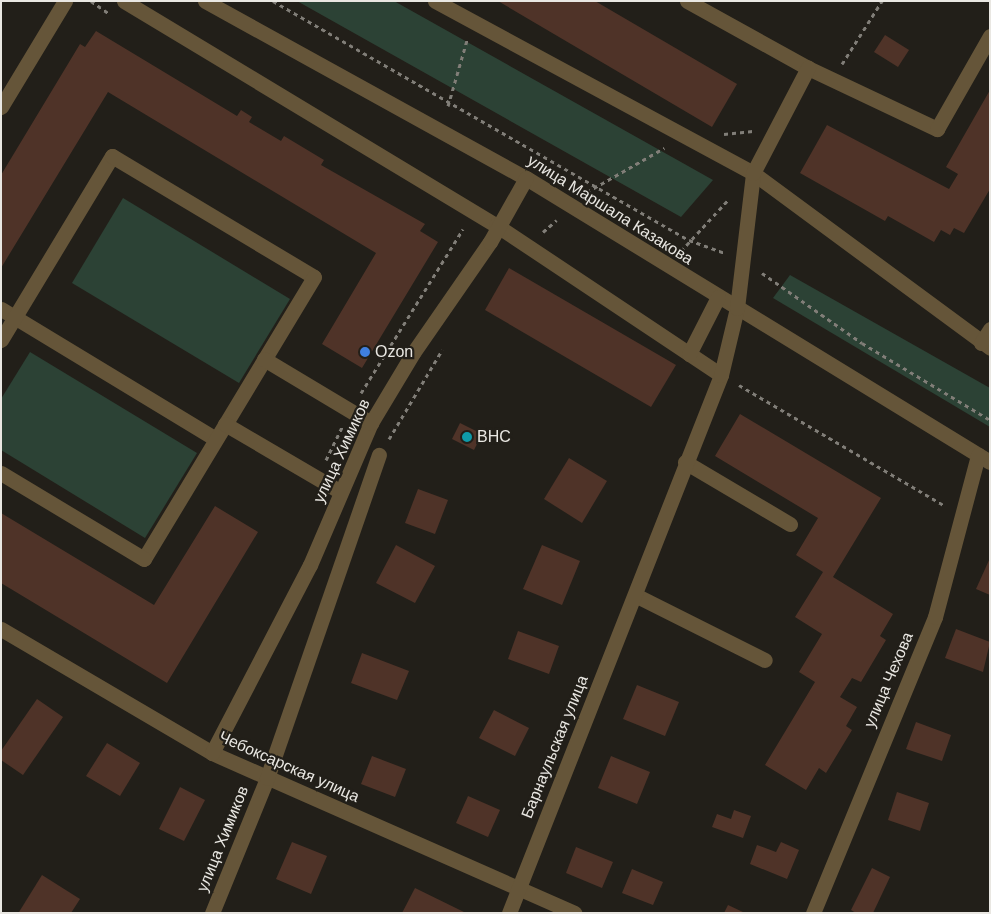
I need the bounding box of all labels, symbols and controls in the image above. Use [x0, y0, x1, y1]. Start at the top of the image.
street label: улица Маршала Казакова [524, 151, 696, 269]
place label: Ozon [375, 342, 413, 362]
marker: Ozon [359, 346, 371, 358]
street label: улица Химиков [310, 396, 374, 506]
place label: ВНС [477, 427, 511, 447]
marker: ВНС [461, 431, 473, 443]
street label: улица Чехова [860, 629, 918, 731]
street label: Барнаульская улица [518, 673, 592, 821]
street label: Чебоксарская улица [216, 727, 362, 807]
street label: улица Химиков [193, 783, 253, 895]

